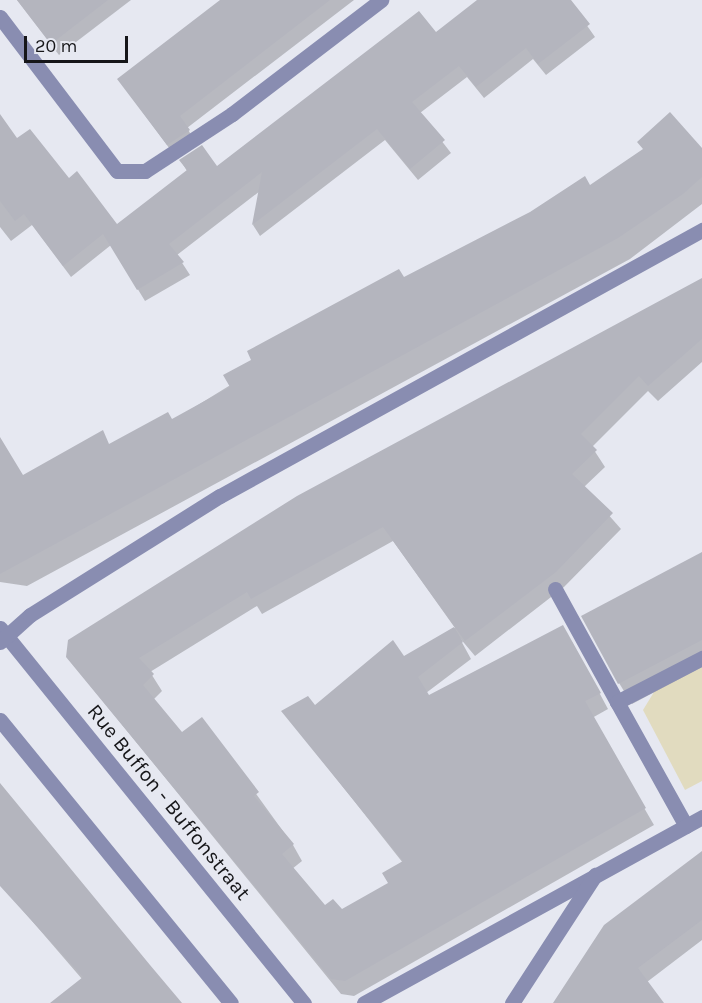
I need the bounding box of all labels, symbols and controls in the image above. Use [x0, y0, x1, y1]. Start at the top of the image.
scale bar [27, 24, 130, 62]
text: 20 m [35, 35, 77, 57]
street label: Rue Buffon - Buffonstraat [82, 699, 256, 905]

